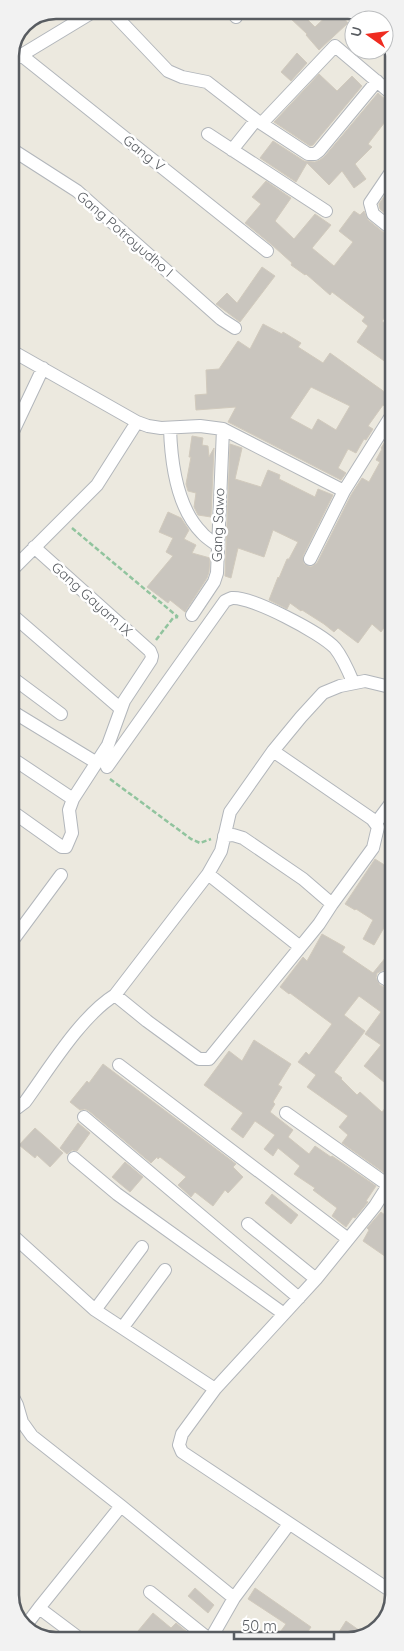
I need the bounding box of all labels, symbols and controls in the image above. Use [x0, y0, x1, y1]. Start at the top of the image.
north arrow [344, 10, 394, 60]
text: U [346, 25, 366, 39]
street label: Gang V [120, 131, 168, 175]
street label: Gang Potroyudho I [73, 187, 177, 281]
street label: Gang Sawo [208, 488, 228, 562]
street label: Gang Gayam IX [48, 558, 136, 640]
scale bar [234, 1608, 334, 1640]
text: 50 m [242, 1616, 277, 1635]

